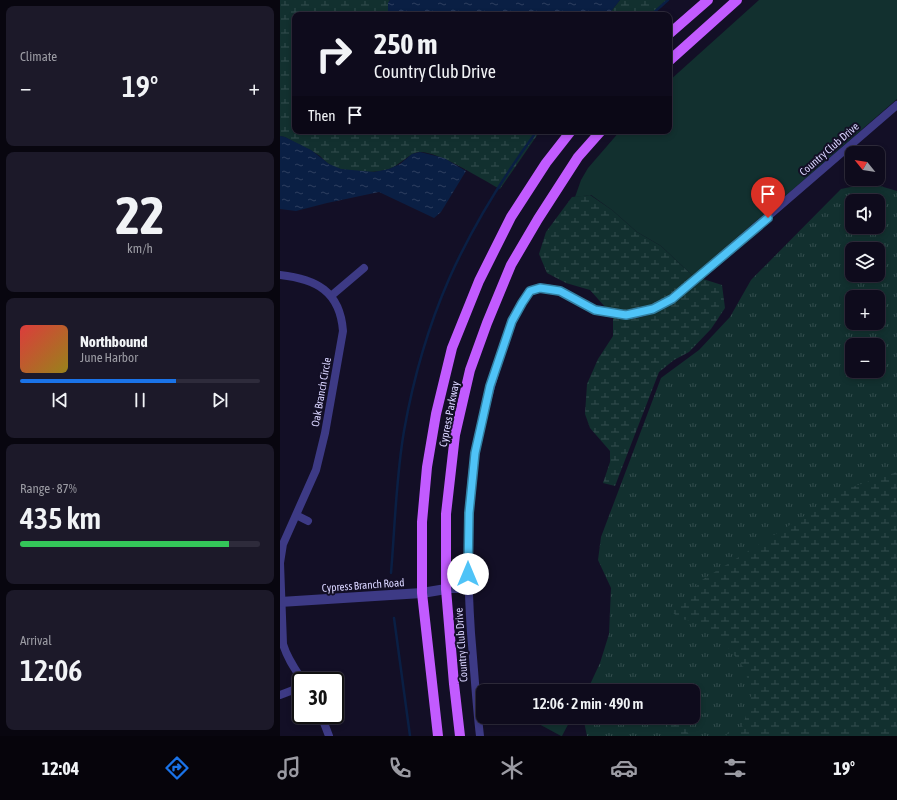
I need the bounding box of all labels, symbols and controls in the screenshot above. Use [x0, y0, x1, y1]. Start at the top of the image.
icon: right [308, 28, 360, 80]
text: 250 m [374, 28, 437, 60]
text: Climate [20, 49, 57, 64]
text: Country Club Drive [374, 61, 496, 82]
text: 19° [122, 69, 158, 103]
text: − [20, 74, 31, 100]
text: + [249, 74, 260, 100]
icon: arrive [344, 104, 366, 126]
text: Then [308, 107, 336, 124]
street label: Country Club Drive [797, 120, 861, 178]
north arrow [845, 146, 885, 186]
map controls [845, 146, 885, 378]
pin [751, 177, 785, 218]
icon: arrive [757, 183, 779, 205]
text: 22 [116, 185, 164, 245]
button: sound [845, 194, 885, 234]
text: km/h [127, 241, 153, 256]
button: layers [845, 242, 885, 282]
button: + [845, 290, 885, 330]
text: Northbound [80, 333, 148, 350]
button: − [845, 338, 885, 378]
text: June Harbor [80, 350, 138, 365]
street label: Oak Branch Circle [309, 356, 333, 428]
street label: Cypress Parkway [437, 380, 461, 448]
icon: previous [49, 389, 71, 411]
icon: pause [129, 389, 151, 411]
icon: next [209, 389, 231, 411]
text: Range · 87% [20, 481, 77, 496]
text: 435 km [20, 501, 101, 535]
position arrow [447, 553, 489, 595]
street label: Cypress Branch Road [321, 576, 405, 594]
street label: Country Club Drive [452, 607, 470, 683]
text: Arrival [20, 633, 52, 648]
text: 12:06 [20, 653, 82, 687]
speed limit sign: 30 [292, 672, 344, 724]
text: 12:06 · 2 min · 490 m [533, 695, 643, 712]
icon: directions [163, 754, 191, 782]
icon: music [275, 754, 303, 782]
icon: phone [386, 754, 414, 782]
icon: climate [498, 754, 526, 782]
icon: car [610, 754, 638, 782]
icon: filters [721, 754, 749, 782]
text: 12:04 [42, 758, 79, 779]
text: 19° [833, 758, 855, 779]

